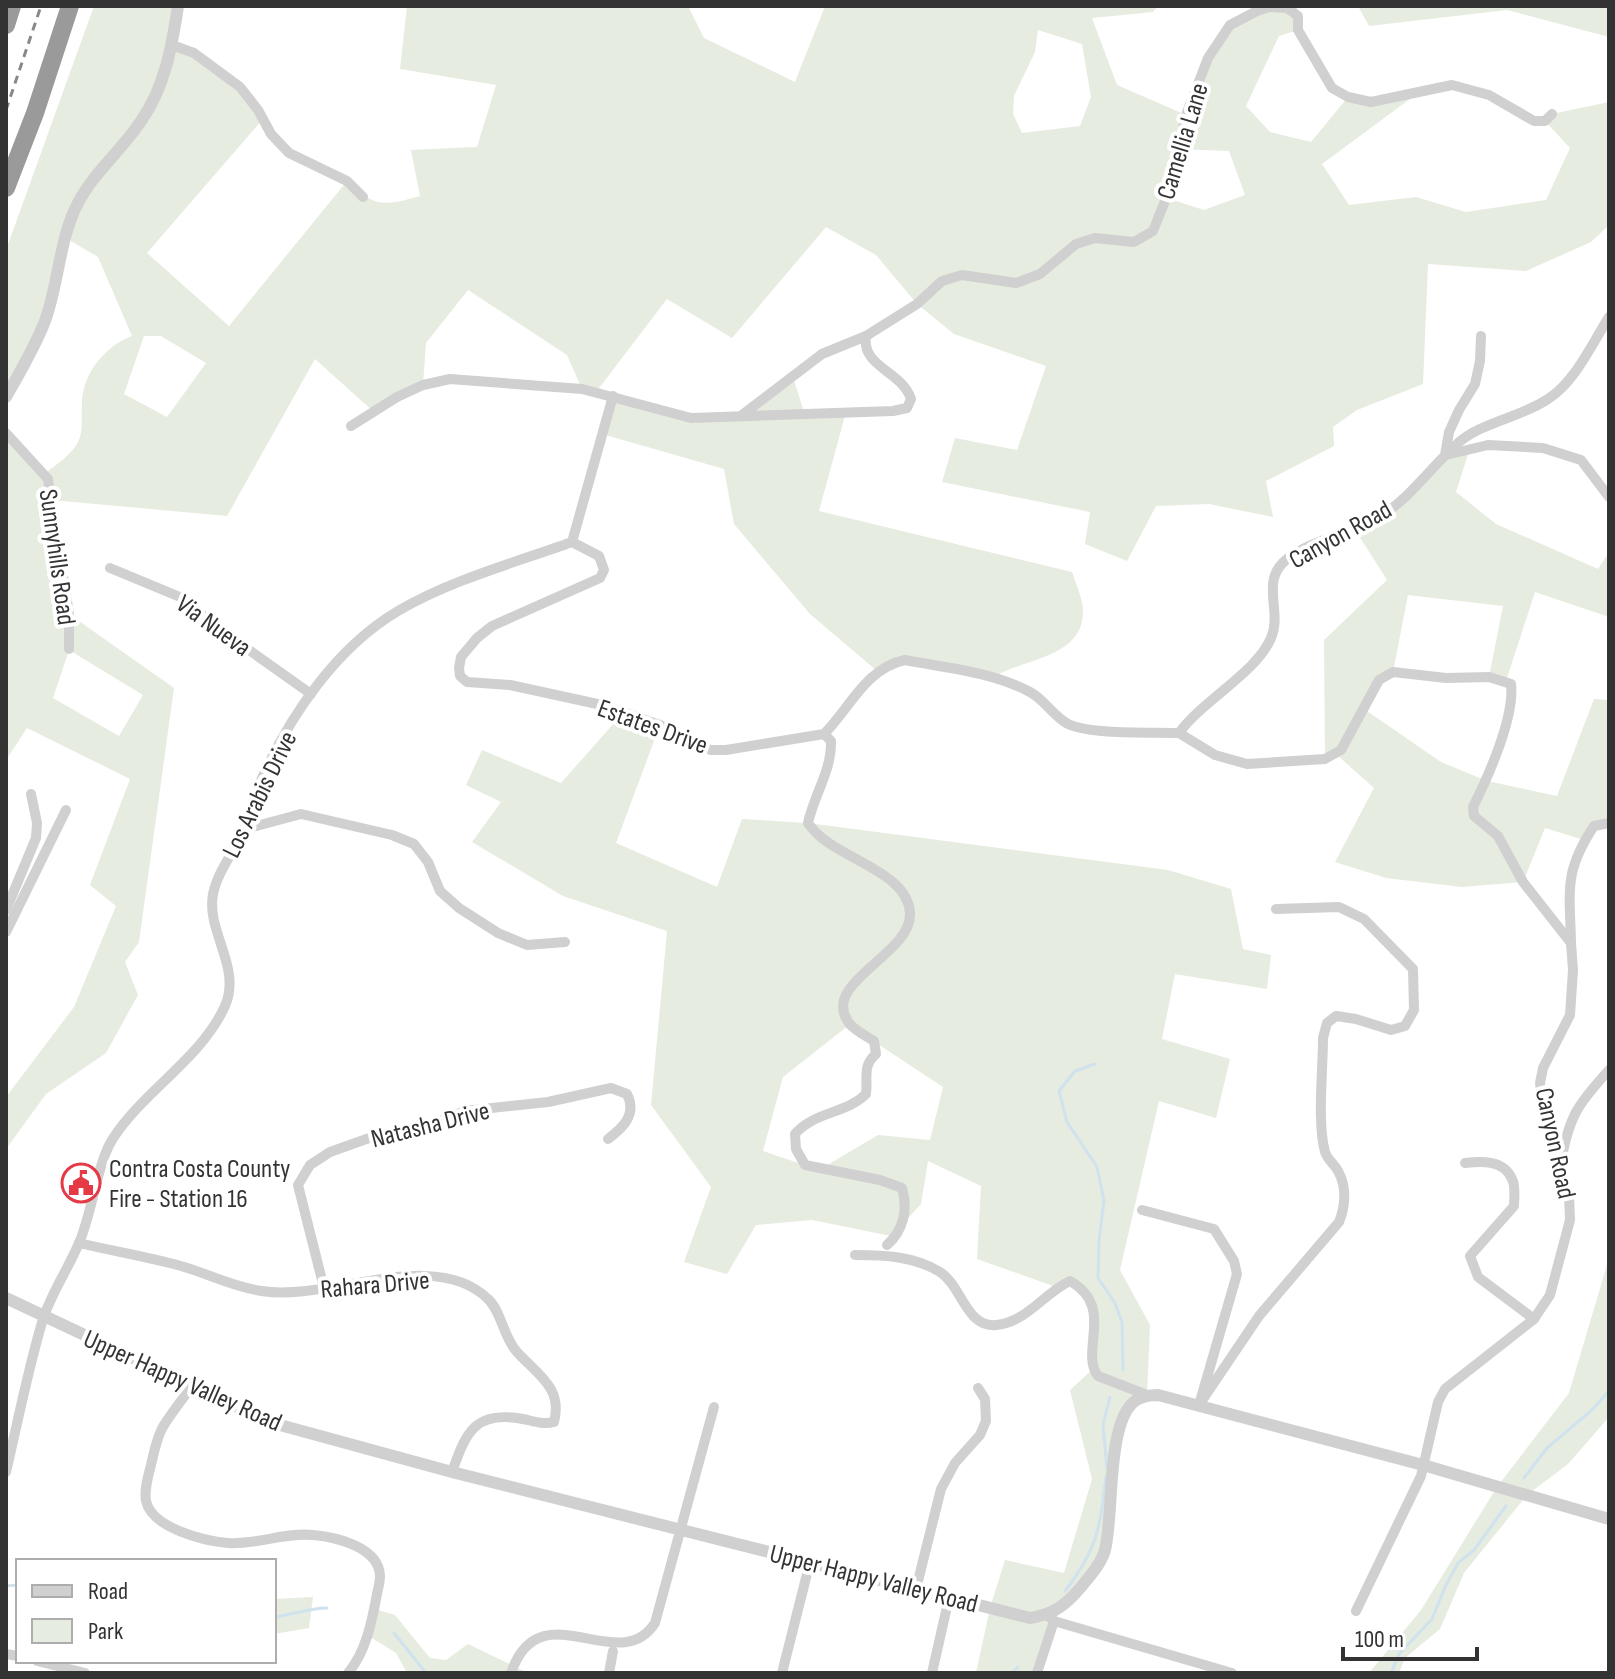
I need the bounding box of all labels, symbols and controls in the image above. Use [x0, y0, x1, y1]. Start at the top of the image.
street label: Camellia Lane [1151, 80, 1216, 203]
street label: Sunnyhills Road [32, 487, 81, 627]
street label: Canyon Road [1284, 494, 1397, 576]
street label: Via Nueva [170, 589, 257, 664]
street label: Estates Drive [593, 693, 712, 762]
street label: Los Arabis Drive [216, 726, 304, 863]
street label: Canyon Road [1528, 1085, 1581, 1202]
street label: Natasha Drive [368, 1096, 493, 1155]
place label: Contra Costa County Fire - Station 16 [109, 1154, 290, 1215]
public building icon: Contra Costa County Fire - Station 16 [60, 1162, 102, 1204]
street label: Rahara Drive [319, 1265, 431, 1306]
street label: Upper Happy Valley Road [79, 1324, 286, 1439]
street label: Upper Happy Valley Road [766, 1539, 981, 1620]
legend [16, 1559, 276, 1663]
text: Road [88, 1577, 128, 1606]
scale bar [1343, 1611, 1477, 1661]
text: Park [88, 1617, 123, 1646]
text: 100 m [1355, 1625, 1404, 1654]

